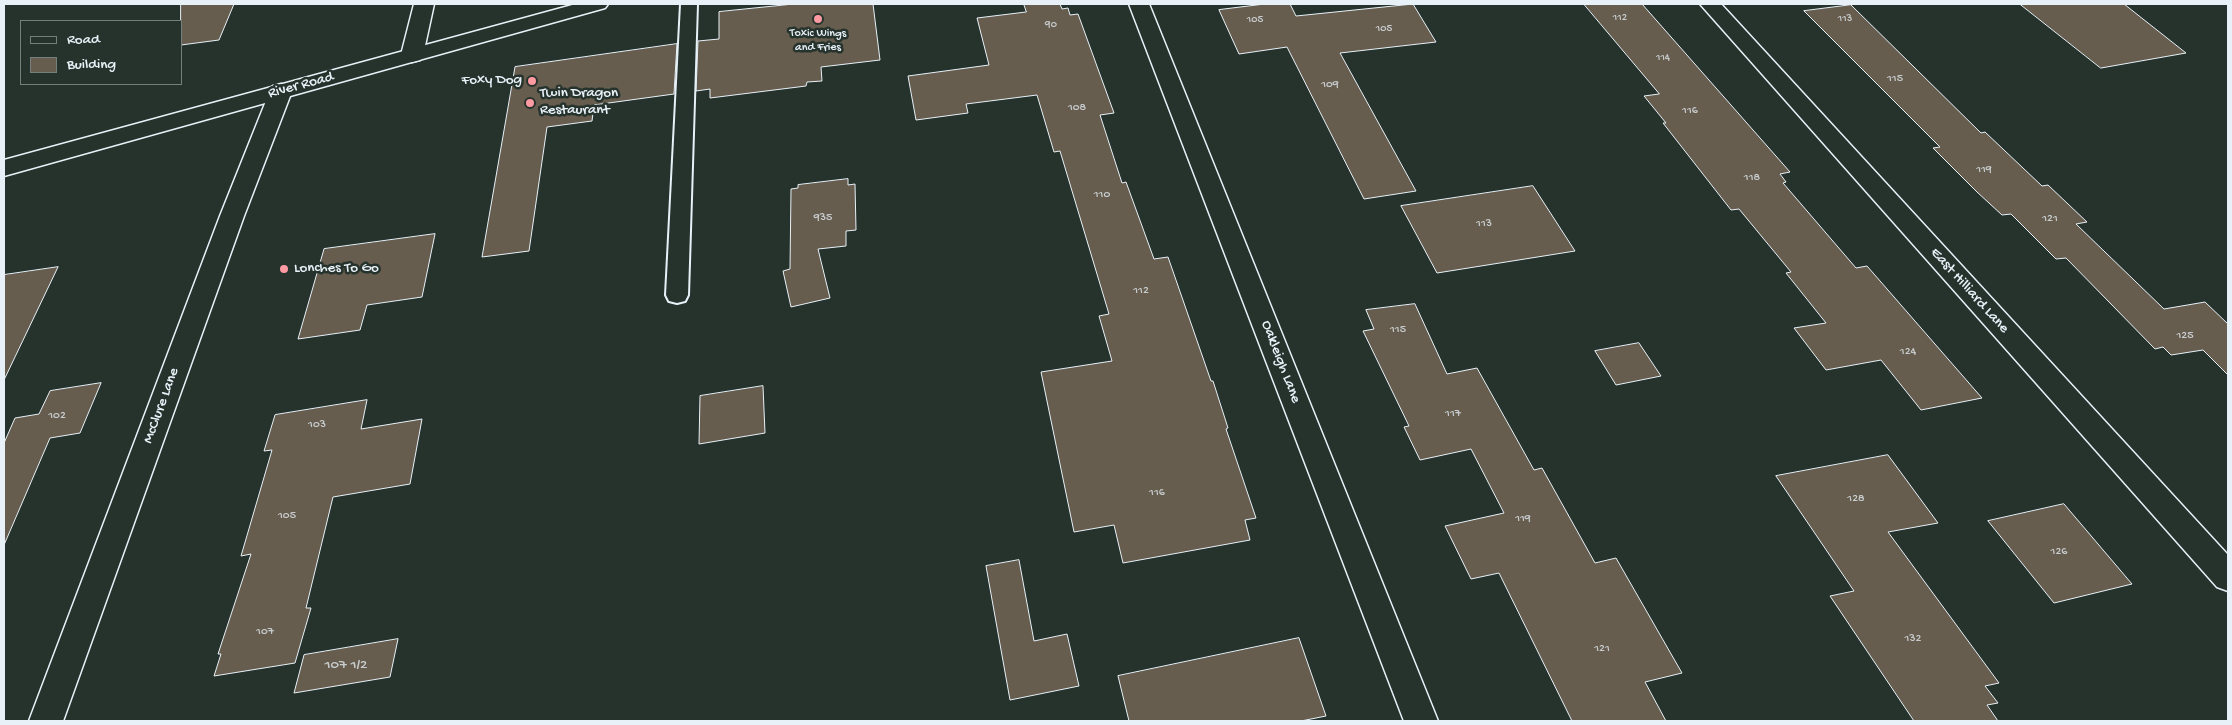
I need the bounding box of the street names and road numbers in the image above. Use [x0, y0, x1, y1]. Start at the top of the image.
street label: River Road [266, 69, 336, 103]
street label: East Hilliard Lane [1926, 244, 2012, 338]
street label: Oakleigh Lane [1256, 318, 1304, 406]
street label: McClure Lane [140, 366, 184, 446]

